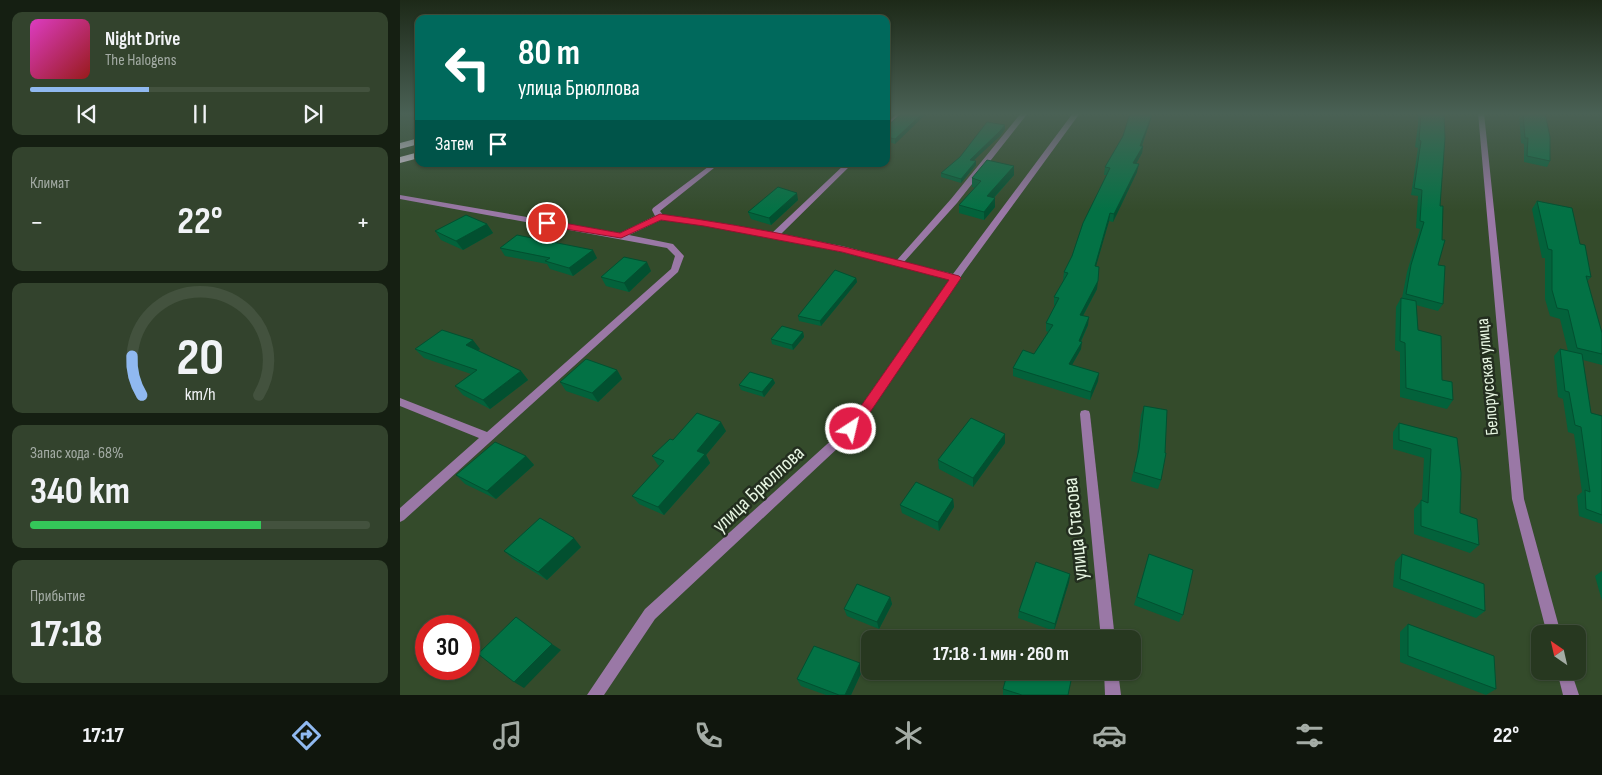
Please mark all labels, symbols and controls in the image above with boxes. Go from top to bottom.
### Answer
text: Night Drive [105,28,180,51]
text: 80 m [518,32,580,75]
icon: left [435,35,500,100]
text: The Halogens [105,51,176,70]
text: улица Брюллова [518,75,640,102]
icon: previous [73,100,101,128]
icon: pause [186,100,214,128]
icon: next [299,100,327,128]
icon: arrive [484,130,512,158]
text: Затем [435,133,474,156]
text: Климат [30,174,70,193]
text: 22° [177,199,223,244]
pin [526,202,568,244]
text: − [30,206,44,239]
text: + [356,206,370,239]
icon: arrive [533,209,561,237]
street label: Белорусская улица [1472,317,1503,436]
text: 20 [176,327,224,390]
text: km/h [185,384,215,405]
position arrow [824,402,876,454]
street label: улица Брюллова [707,441,809,538]
text: Запас хода · 68% [30,444,124,463]
text: 340 km [30,469,130,514]
street label: улица Стасова [1058,476,1093,582]
text: Прибытие [30,587,85,606]
text: 17:18 [30,612,102,657]
speed limit sign: 30 [415,615,480,680]
north arrow [1531,625,1586,680]
map controls [1531,625,1586,680]
text: 17:18 · 1 мин · 260 m [933,643,1069,666]
icon: directions [289,718,324,753]
icon: music [490,718,525,753]
icon: phone [691,718,726,753]
icon: climate [891,718,926,753]
icon: car [1092,718,1127,753]
icon: filters [1292,718,1327,753]
text: 17:17 [83,722,124,749]
text: 22° [1493,722,1519,749]

